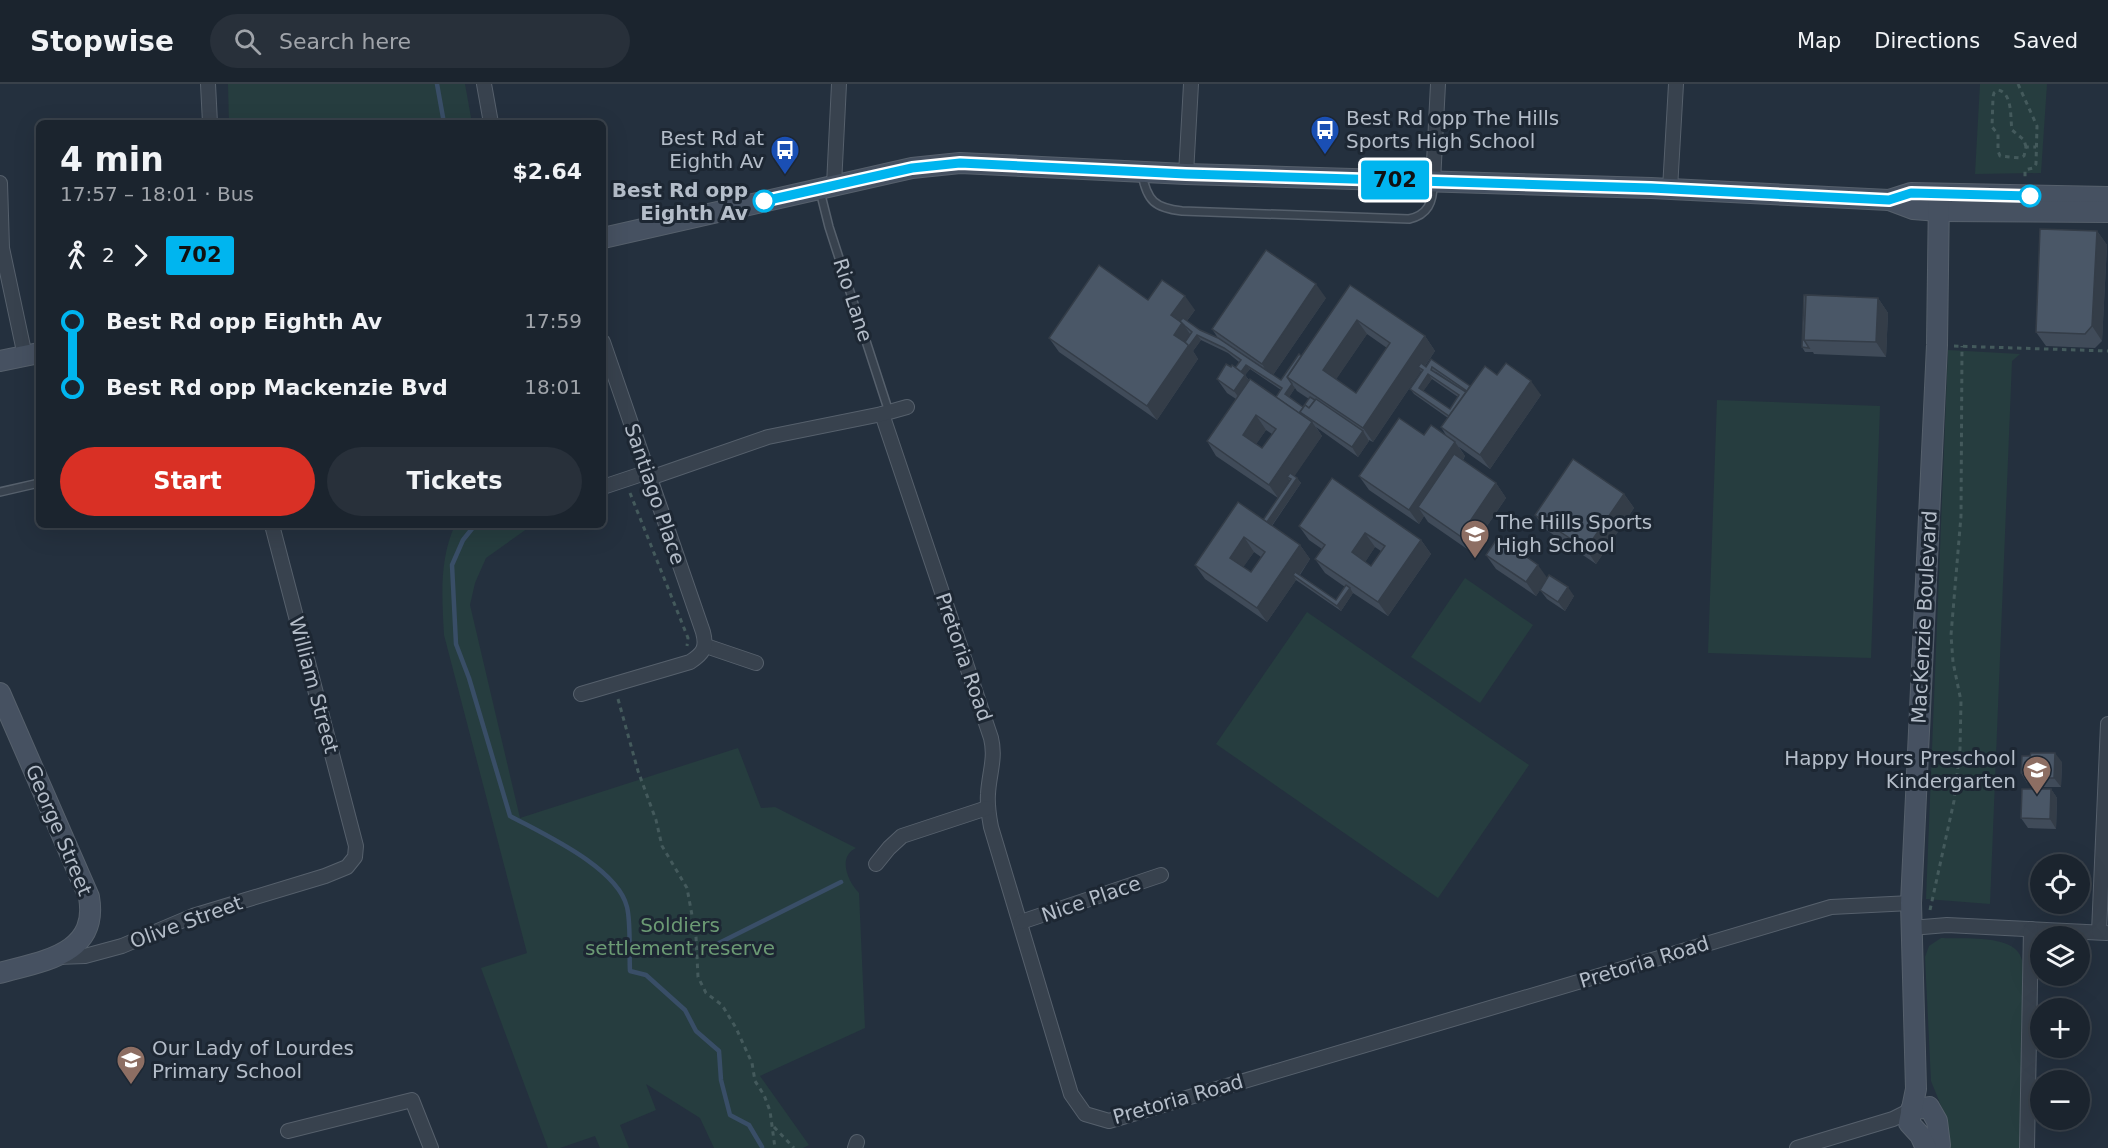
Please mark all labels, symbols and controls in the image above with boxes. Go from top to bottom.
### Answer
search box [210,14,630,68]
text: Stopwise [30,25,174,58]
icon: search [231,25,264,58]
text: Search here [279,29,411,54]
text: Map [1797,29,1841,53]
text: Directions [1874,29,1980,53]
text: Saved [2013,29,2078,53]
place label: Best Rd opp The Hills Sports High School [1346,106,1559,153]
bus stop icon: Best Rd opp The Hills Sports High School [1309,114,1341,156]
place label: Best Rd at Eighth Av [660,126,764,173]
bus stop icon: Best Rd at Eighth Av [769,134,801,176]
text: 4 min [60,140,164,179]
text: $2.64 [512,159,582,184]
line badge: 702 [1360,160,1430,200]
text: 702 [1373,168,1417,192]
place label: Best Rd opp Eighth Av [612,178,748,225]
text: 17:57 – 18:01 · Bus [60,182,254,206]
unlabelled marker [2019,185,2041,207]
marker: Best Rd opp Eighth Av [753,190,775,212]
icon: walk [60,239,93,272]
icon: forward [124,239,157,272]
text: 2 [102,243,115,267]
text: 702 [178,243,222,267]
street label: Rio Lane [828,255,878,345]
text: Best Rd opp Eighth Av [106,309,382,334]
text: 17:59 [524,309,582,333]
text: Best Rd opp Mackenzie Bvd [106,375,448,400]
text: 18:01 [524,375,582,399]
street label: Santiago Place [620,420,690,568]
button: Start [60,447,315,516]
button: Tickets [327,447,582,516]
place label: The Hills Sports High School [1495,510,1652,557]
street label: MacKenzie Boulevard [1906,510,1942,724]
school or university icon: The Hills Sports High School [1459,518,1491,560]
street label: Pretoria Road [931,590,997,724]
street label: William Street [284,614,344,756]
place label: Happy Hours Preschool Kindergarten [1784,746,2016,793]
school or university icon: Happy Hours Preschool Kindergarten [2021,754,2053,796]
street label: George Street [21,761,97,899]
map controls [2030,854,2090,1130]
button: locate [2030,854,2090,914]
street label: Nice Place [1038,871,1144,927]
street label: Olive Street [126,890,246,953]
park label: Soldiers settlement reserve [585,913,775,960]
button: layers [2030,926,2090,986]
street label: Pretoria Road [1576,931,1712,993]
button: + [2030,998,2090,1058]
place label: Our Lady of Lourdes Primary School [152,1036,354,1083]
school or university icon: Our Lady of Lourdes Primary School [115,1044,147,1086]
street label: Pretoria Road [1110,1069,1246,1129]
button: − [2030,1070,2090,1130]

